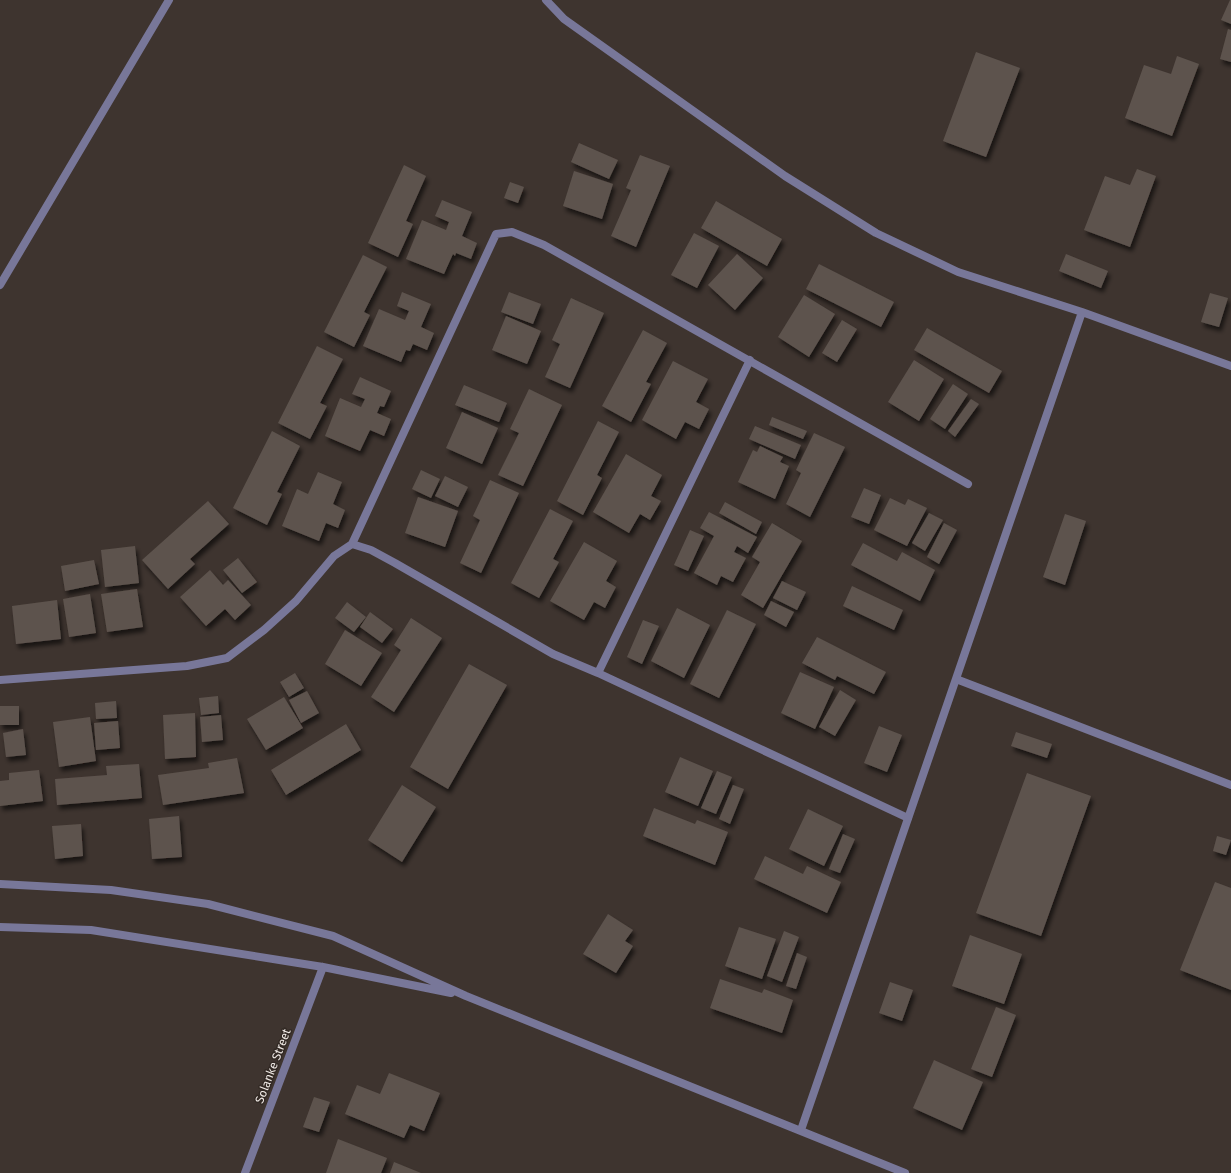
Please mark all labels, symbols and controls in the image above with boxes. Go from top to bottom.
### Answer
street label: Solanke Street [252,1026,294,1105]

